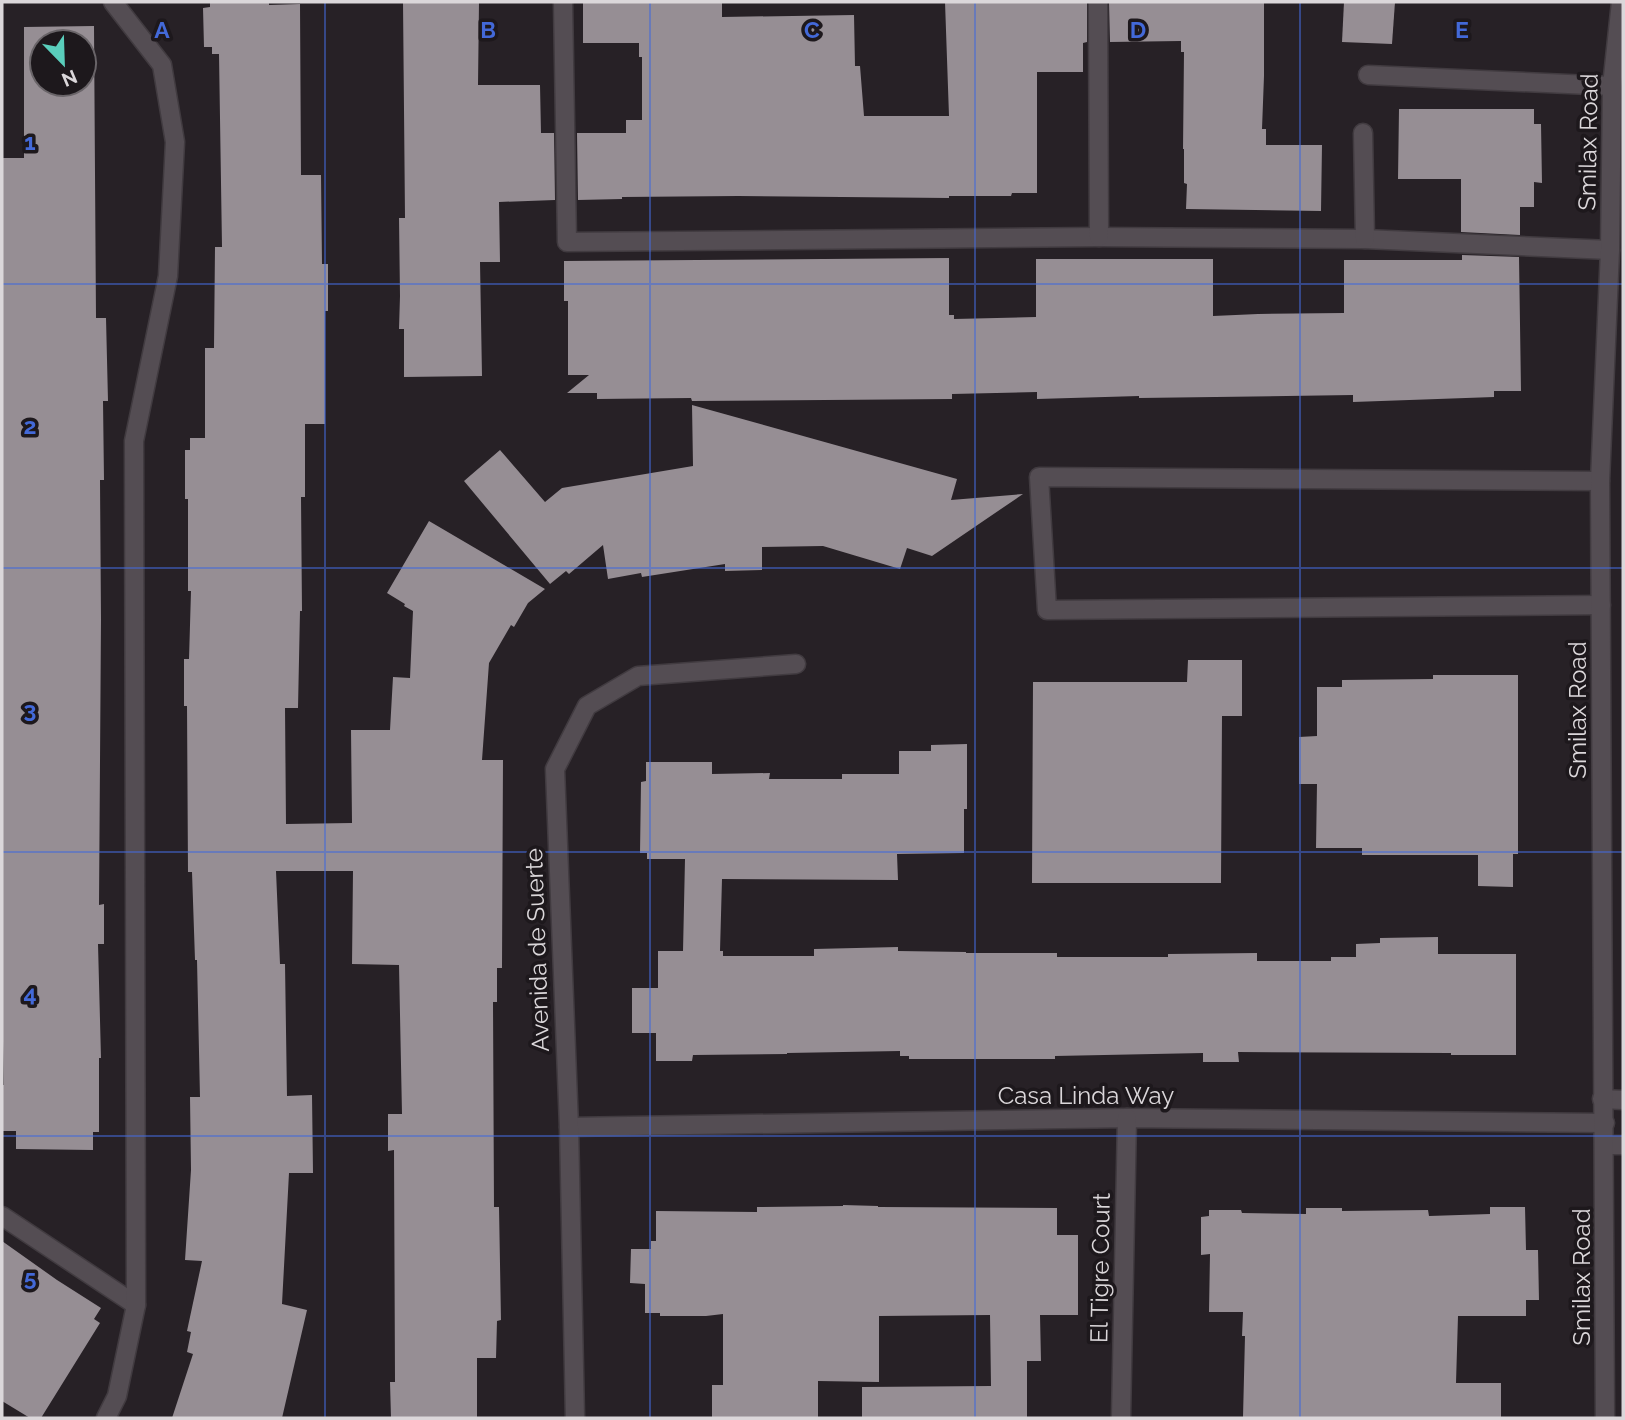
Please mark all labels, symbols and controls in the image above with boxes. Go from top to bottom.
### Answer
text: A [154,16,170,43]
text: B [480,16,496,43]
text: C [804,16,820,43]
text: D [1130,16,1146,43]
text: E [1455,16,1469,43]
north arrow [28,28,98,98]
text: N [59,66,81,92]
street label: Smilax Road [1572,73,1604,211]
text: 1 [24,128,36,155]
text: 2 [24,412,36,439]
street label: Smilax Road [1563,641,1592,779]
text: 3 [24,696,36,723]
street label: Avenida de Suerte [519,848,555,1052]
text: 4 [23,980,37,1007]
street label: Casa Linda Way [998,1081,1174,1110]
street label: El Tigre Court [1084,1193,1116,1343]
street label: Smilax Road [1567,1208,1596,1346]
text: 5 [24,1264,37,1291]

